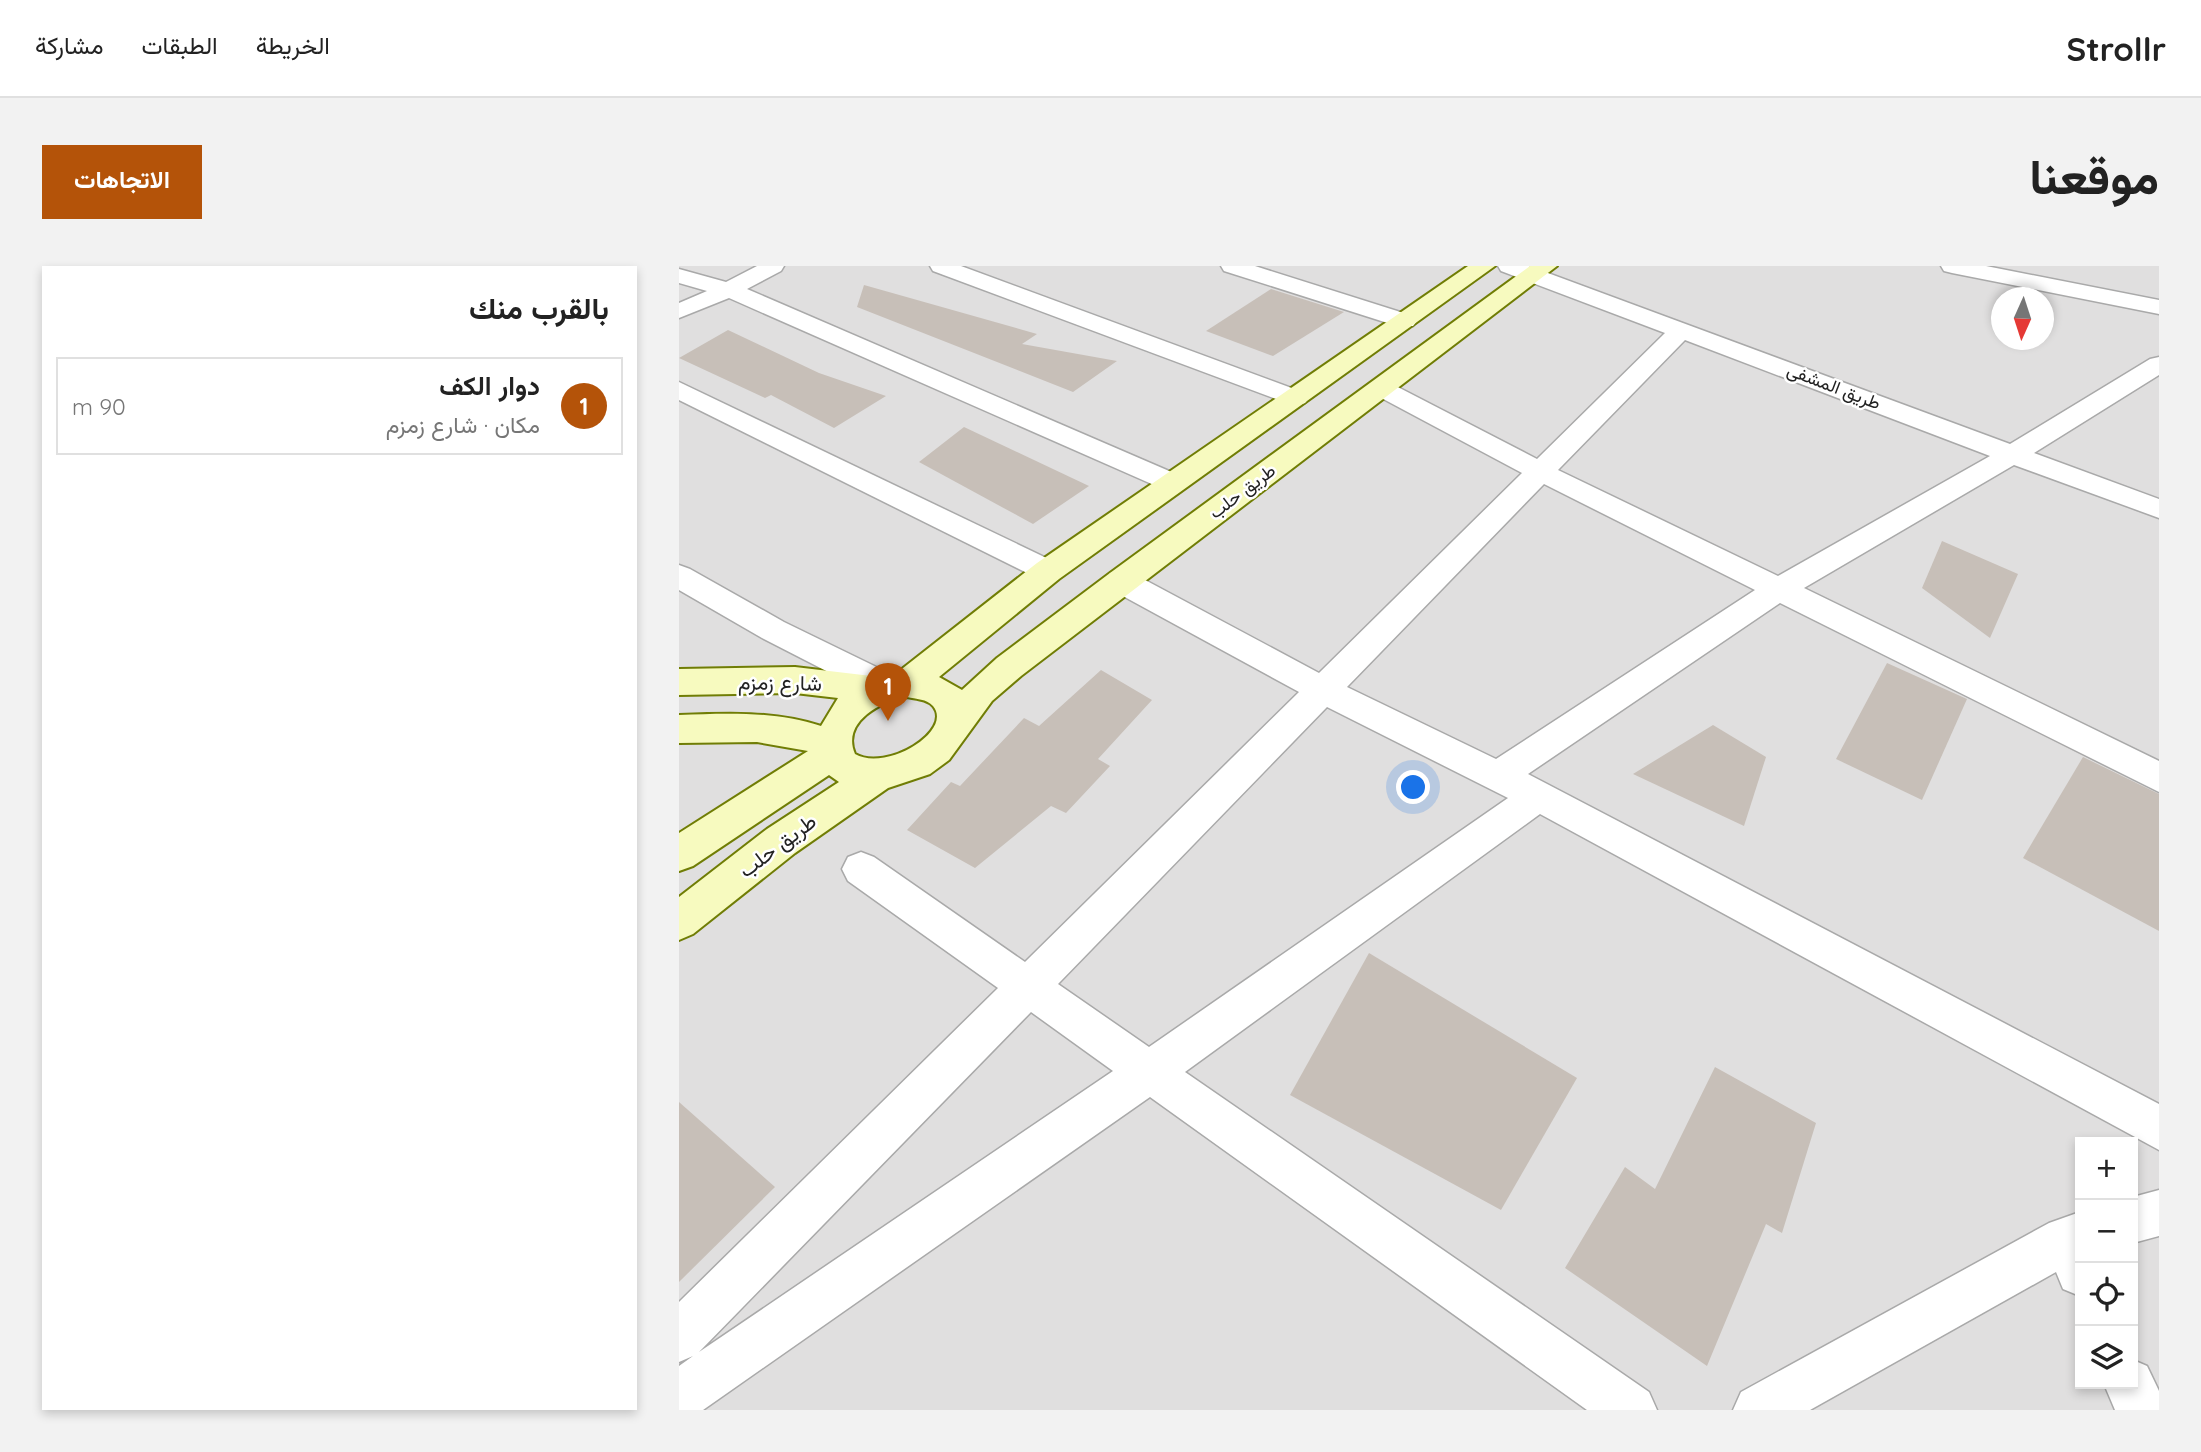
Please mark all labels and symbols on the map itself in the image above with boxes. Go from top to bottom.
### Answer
north arrow [1991,287,2054,350]
street label: طريق المشفى [1784,358,1884,414]
street label: طريق حلب [1204,458,1280,524]
pin: 1 [865,663,911,721]
street label: شارع زمزم [738,668,822,698]
your location [1396,770,1430,804]
street label: طريق حلب [733,807,822,883]

